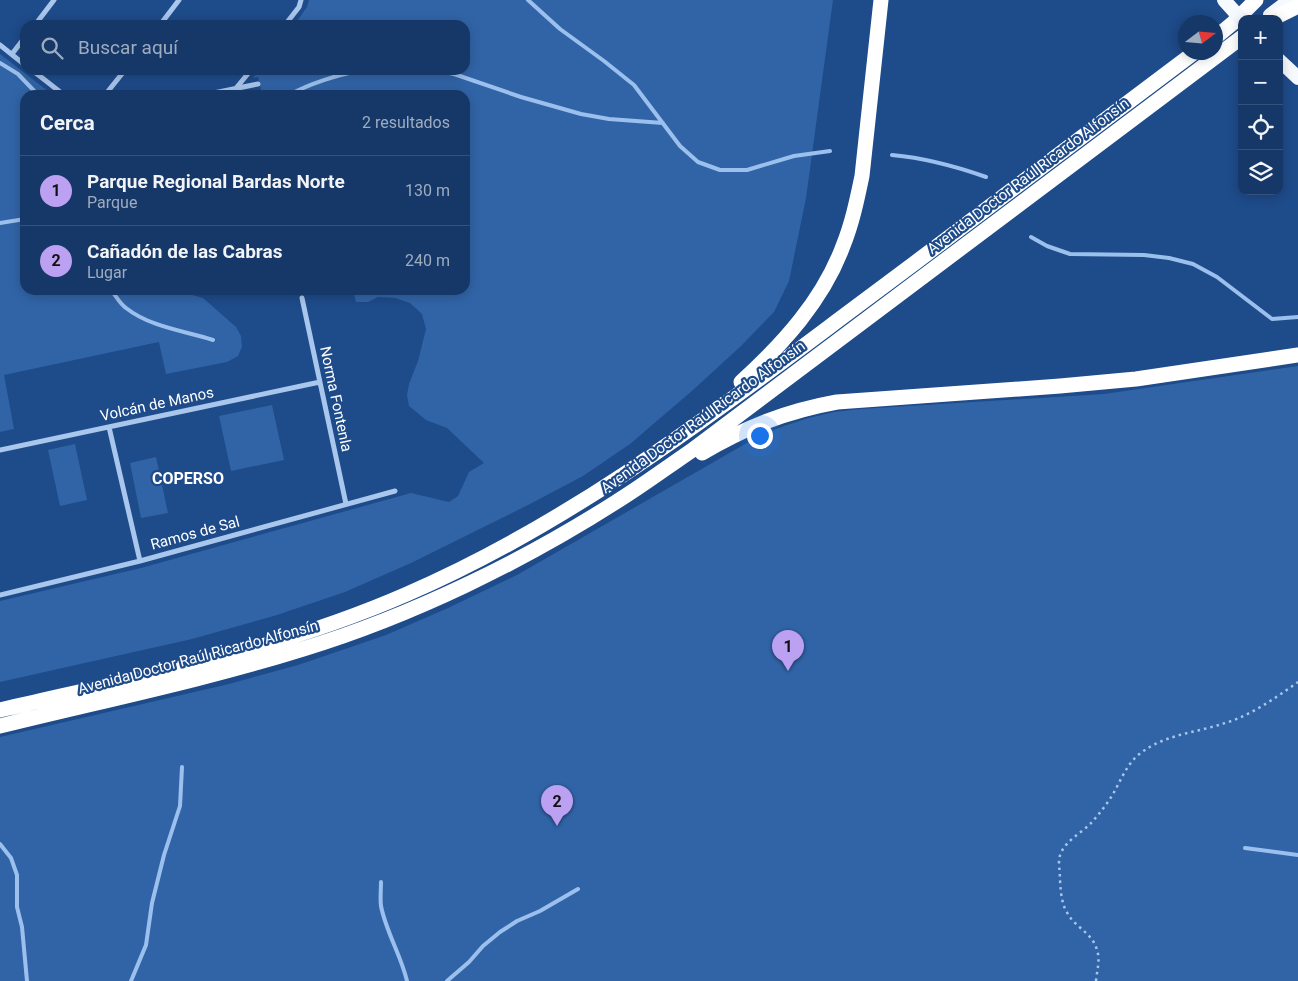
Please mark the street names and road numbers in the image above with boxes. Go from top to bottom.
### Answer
street label: Avenida Doctor Raúl Ricardo Alfonsín [924,94,1132,258]
street label: Avenida Doctor Raúl Ricardo Alfonsín [597,337,809,497]
street label: Norma Fontenla [316,345,356,453]
street label: Volcán de Manos [99,383,215,425]
street label: Ramos de Sal [149,512,241,554]
street label: Avenida Doctor Raúl Ricardo Alfonsín [76,616,320,698]

